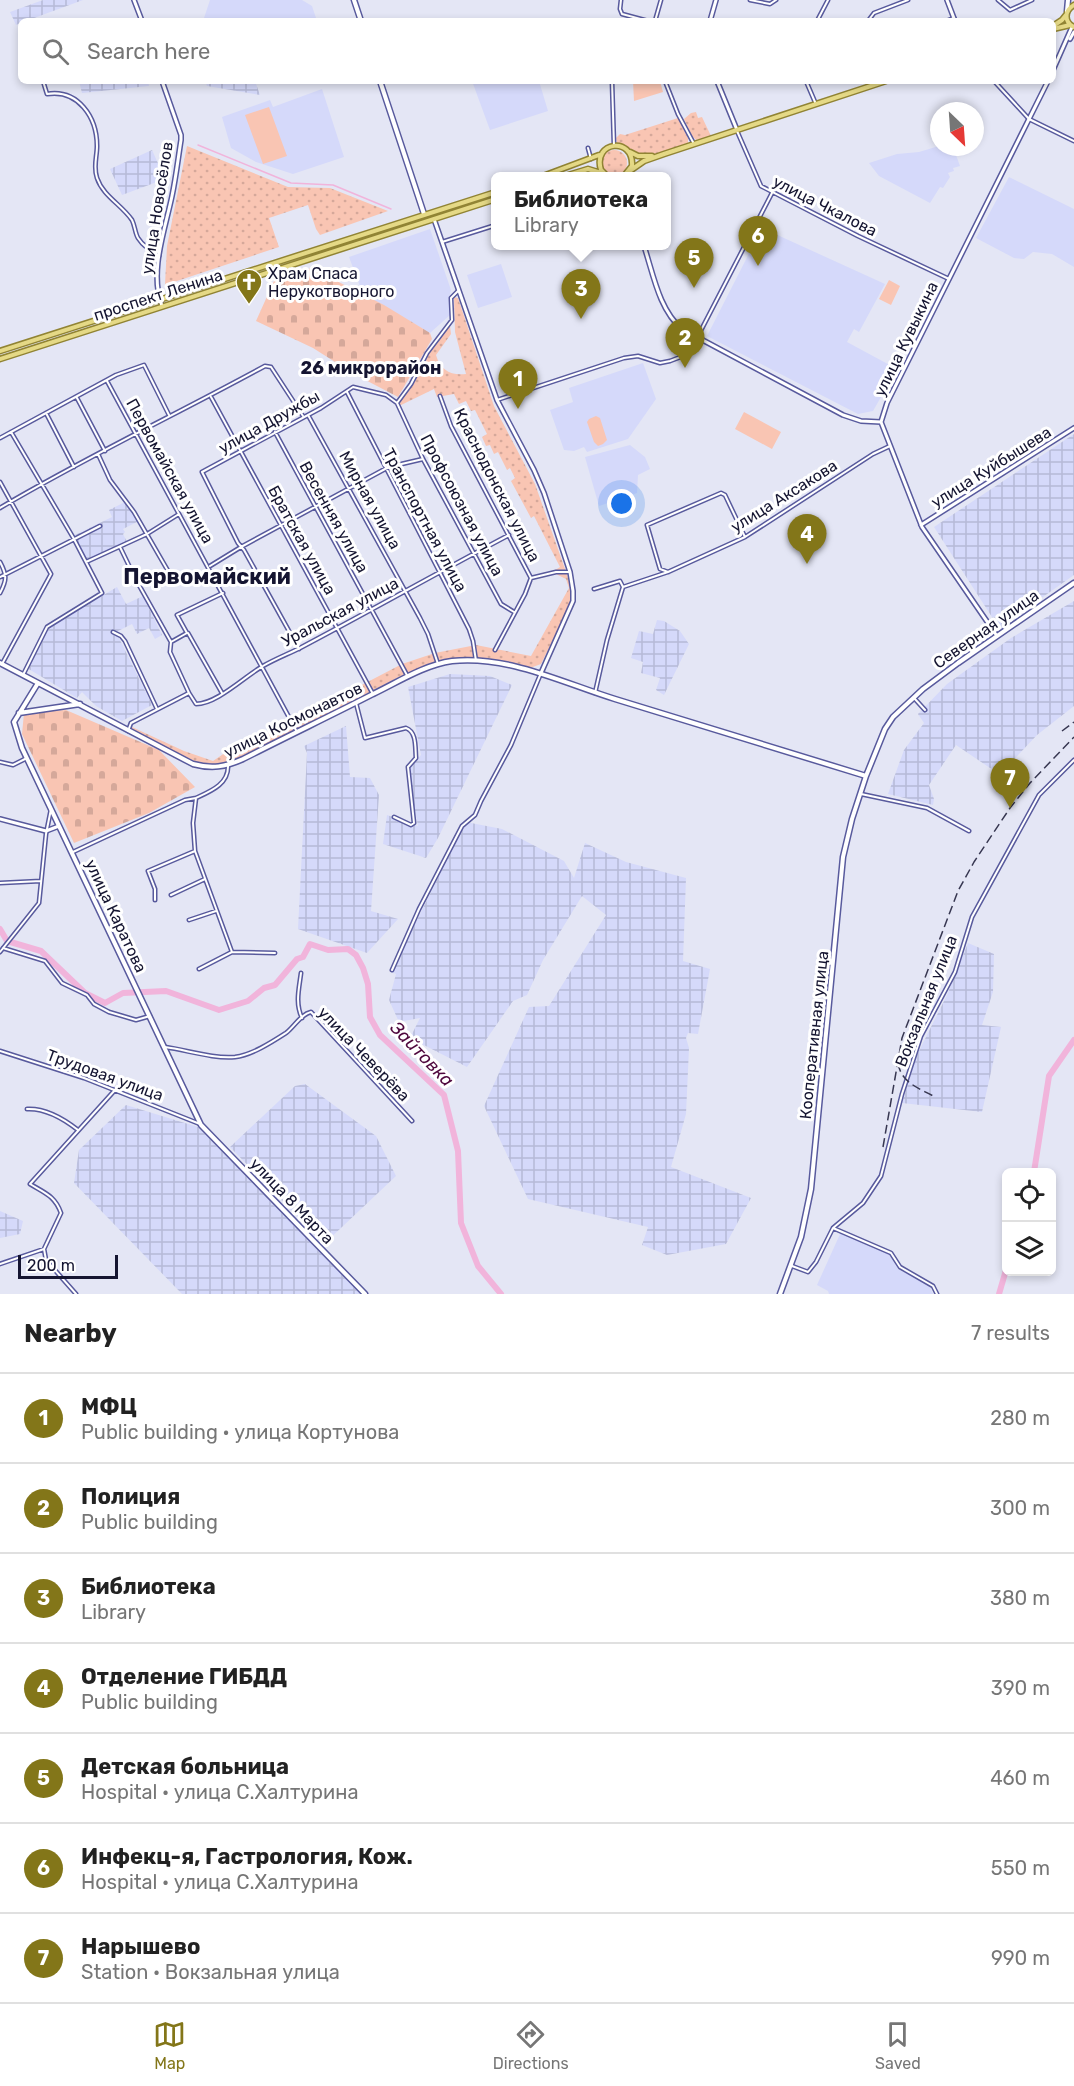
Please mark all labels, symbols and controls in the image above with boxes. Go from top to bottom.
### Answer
search box [18,18,1056,84]
icon: search [39,35,72,68]
text: Search here [87,38,210,65]
north arrow [930,102,984,156]
street label: улица Новосёлов [137,140,177,276]
popup [491,172,671,250]
street label: улица Чкалова [770,172,880,240]
text: Библиотека [514,186,648,213]
text: Library [514,213,579,237]
pin: 6 [738,216,777,266]
pin: 5 [674,238,714,288]
place label: Храм Спаса Нерукотворного [268,264,394,301]
street label: проспект Ленина [91,265,225,325]
church icon: Храм Спаса Нерукотворного [234,267,264,305]
pin: 3 [562,270,600,319]
street label: улица Кувыкина [870,279,942,399]
pin: 2 [666,318,704,368]
district label: 26 микрорайон [301,357,441,379]
pin: 1 [498,360,538,409]
street label: улица Дружбы [215,386,323,458]
street label: Первомайская улица [122,395,218,547]
street label: Краснодонская улица [450,405,544,565]
street label: улица Куйбышева [928,422,1054,512]
street label: Профсоюзная улица [417,431,507,579]
street label: Транспортная улица [379,445,471,595]
street label: Мирная улица [335,448,405,552]
street label: улица Аксакова [727,456,841,536]
street label: Весенняя улица [296,458,372,576]
street label: Братская улица [264,482,340,598]
your location [607,489,636,518]
pin: 4 [788,514,826,564]
district label: Первомайский [123,563,291,590]
street label: Уральская улица [278,573,402,651]
street label: Северная улица [930,586,1042,672]
street label: улица Космонавтов [221,678,365,762]
pin: 7 [990,758,1030,808]
street label: улица Каратова [81,856,151,976]
street label: Вокзальная улица [891,933,961,1069]
street label: Кооперативная улица [796,950,832,1120]
street label: улица Чеверёва [314,1003,414,1105]
water label: Зайтовка [385,1016,459,1091]
street label: Трудовая улица [44,1045,166,1105]
street label: улица 8 Марта [246,1154,338,1248]
map controls [1002,1168,1056,1276]
button: locate [1002,1168,1056,1222]
button: layers [1002,1222,1056,1276]
scale bar [18,1252,118,1280]
text: 200 m [27,1256,75,1275]
text: Nearby [24,1318,117,1349]
text: 7 results [971,1321,1050,1345]
text: МФЦ [81,1393,137,1420]
text: 1 [39,1406,48,1430]
text: 280 m [990,1406,1050,1430]
text: Public building · улица Кортунова [81,1420,399,1444]
text: Полиция [81,1483,180,1510]
text: 2 [37,1496,50,1520]
text: 300 m [990,1496,1050,1520]
text: Public building [81,1510,218,1534]
text: Библиотека [81,1573,216,1600]
text: 3 [37,1586,50,1610]
text: 380 m [990,1586,1050,1610]
text: Library [81,1600,146,1624]
text: Отделение ГИБДД [81,1663,287,1690]
text: 4 [37,1676,50,1700]
text: 390 m [991,1676,1050,1700]
text: Public building [81,1690,218,1714]
text: Детская больница [81,1753,289,1780]
text: 5 [37,1766,50,1790]
text: 460 m [990,1766,1050,1790]
text: Hospital · улица С.Халтурина [81,1780,358,1804]
text: Инфекц-я, Гастрология, Кож. [81,1843,413,1870]
text: 6 [37,1856,50,1880]
text: 550 m [991,1856,1050,1880]
text: Hospital · улица С.Халтурина [81,1870,358,1894]
text: Нарышево [81,1933,200,1960]
text: 7 [38,1946,49,1970]
text: 990 m [991,1946,1050,1970]
text: Station · Вокзальная улица [81,1960,340,1984]
tab: Map [153,2018,186,2073]
tab: Directions [493,2018,569,2073]
tab: Saved [875,2018,921,2073]

